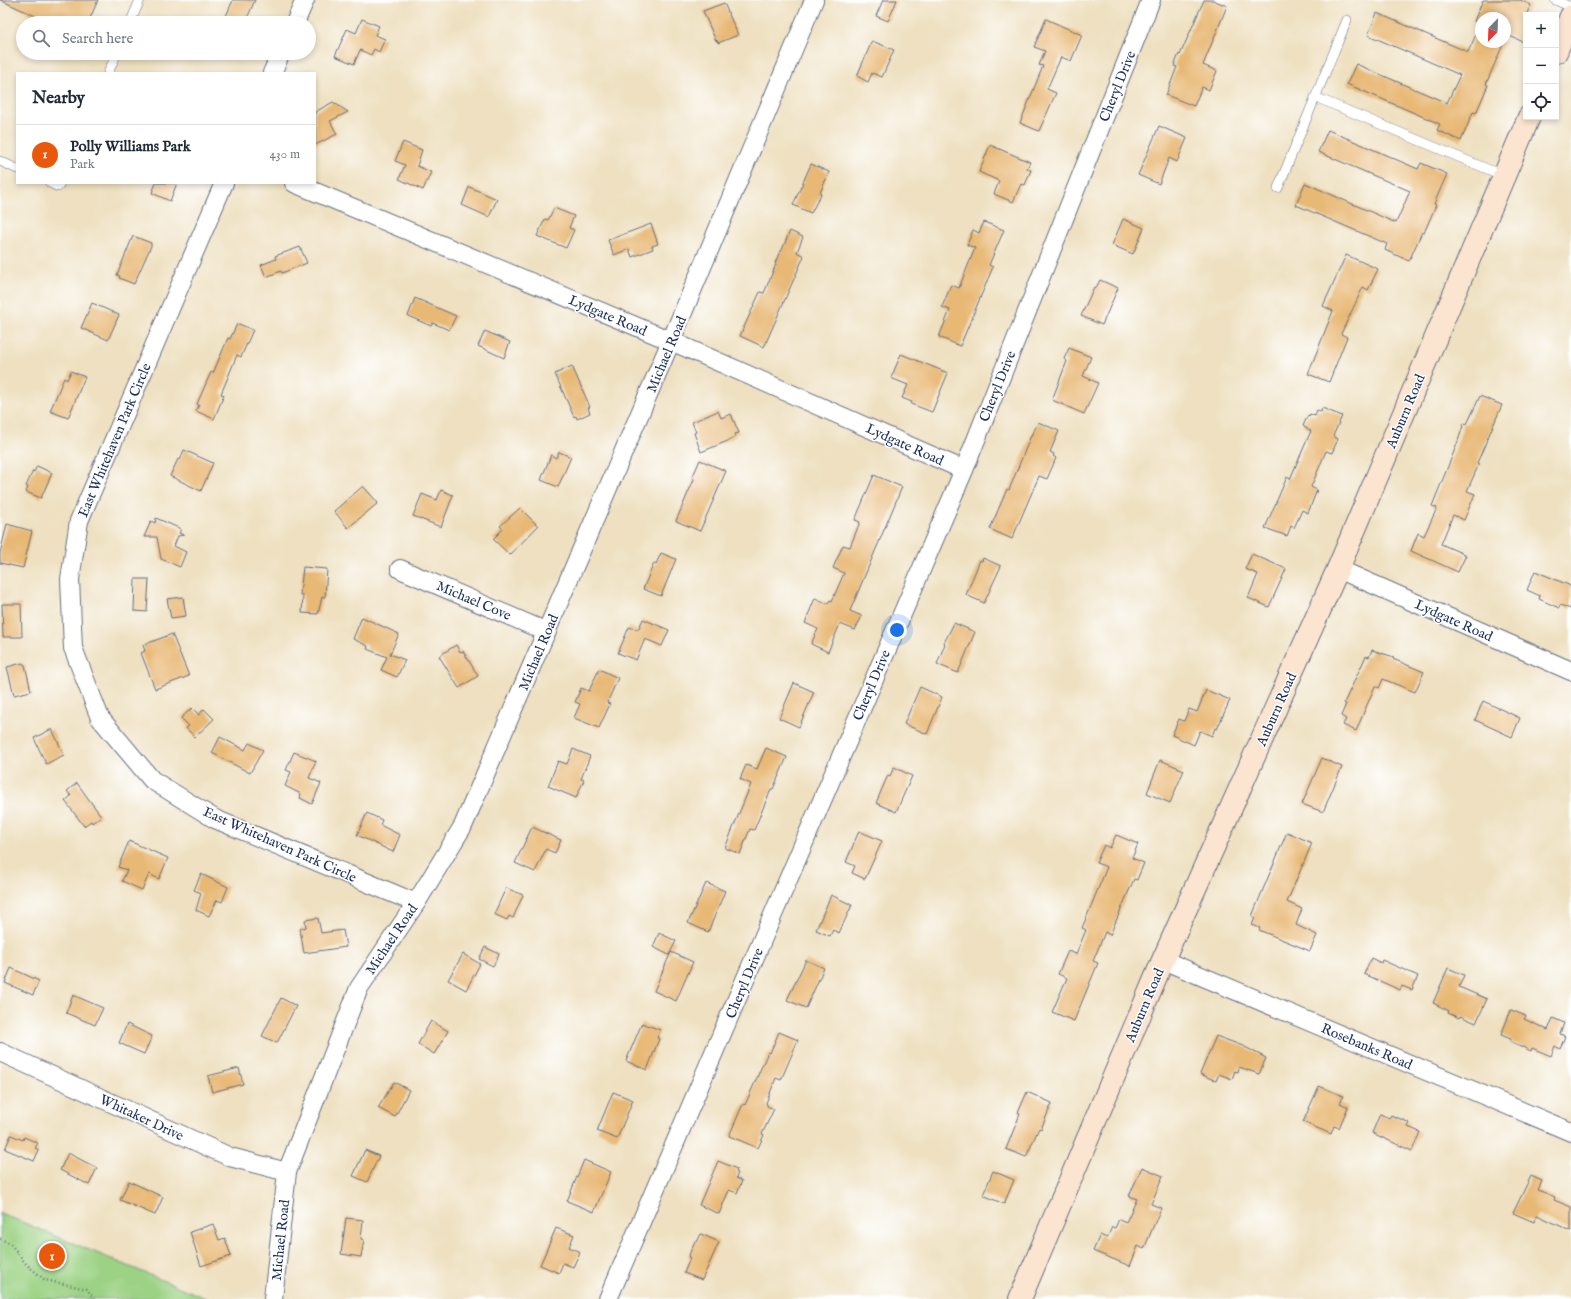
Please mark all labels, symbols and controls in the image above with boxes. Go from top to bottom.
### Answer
north arrow [1475,12,1511,48]
map controls [1523,12,1559,120]
button: + [1523,12,1559,48]
search box [16,16,316,60]
icon: search [30,27,52,49]
text: Search here [62,29,133,48]
street label: Cheryl Drive [1095,48,1141,125]
button: − [1523,48,1559,84]
button: locate [1523,84,1559,120]
text: Nearby [32,88,85,109]
text: Polly Williams Park [70,137,191,156]
text: 1 [43,146,47,163]
text: 430 m [270,146,300,163]
text: Park [70,156,95,173]
street label: Lydgate Road [566,291,650,341]
street label: Michael Road [643,313,691,395]
street label: Cheryl Drive [975,348,1021,425]
street label: East Whitehaven Park Circle [74,360,156,520]
street label: Auburn Road [1382,371,1430,452]
street label: Lydgate Road [863,420,947,470]
street label: Michael Cove [433,577,514,625]
street label: Lydgate Road [1412,596,1496,646]
street label: Michael Road [515,611,563,693]
your location [887,620,907,640]
street label: Cheryl Drive [849,647,895,724]
street label: Auburn Road [1252,669,1301,750]
street label: East Whitehaven Park Circle [200,803,360,887]
street label: Michael Road [362,900,422,978]
street label: Cheryl Drive [722,945,768,1022]
street label: Auburn Road [1121,965,1169,1046]
street label: Rosebanks Road [1318,1020,1416,1074]
street label: Whitaker Drive [97,1091,187,1145]
street label: Michael Road [268,1198,294,1281]
pin: 1 [39,1241,65,1271]

